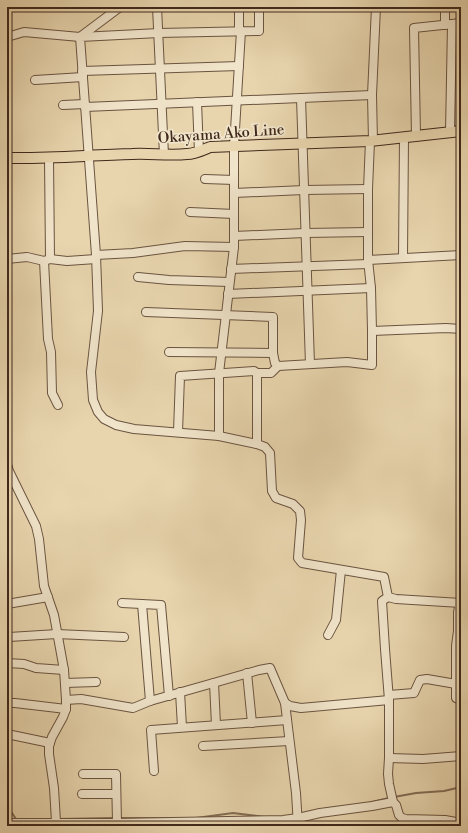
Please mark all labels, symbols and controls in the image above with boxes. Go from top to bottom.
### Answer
street label: Okayama Ako Line [157,120,285,148]

